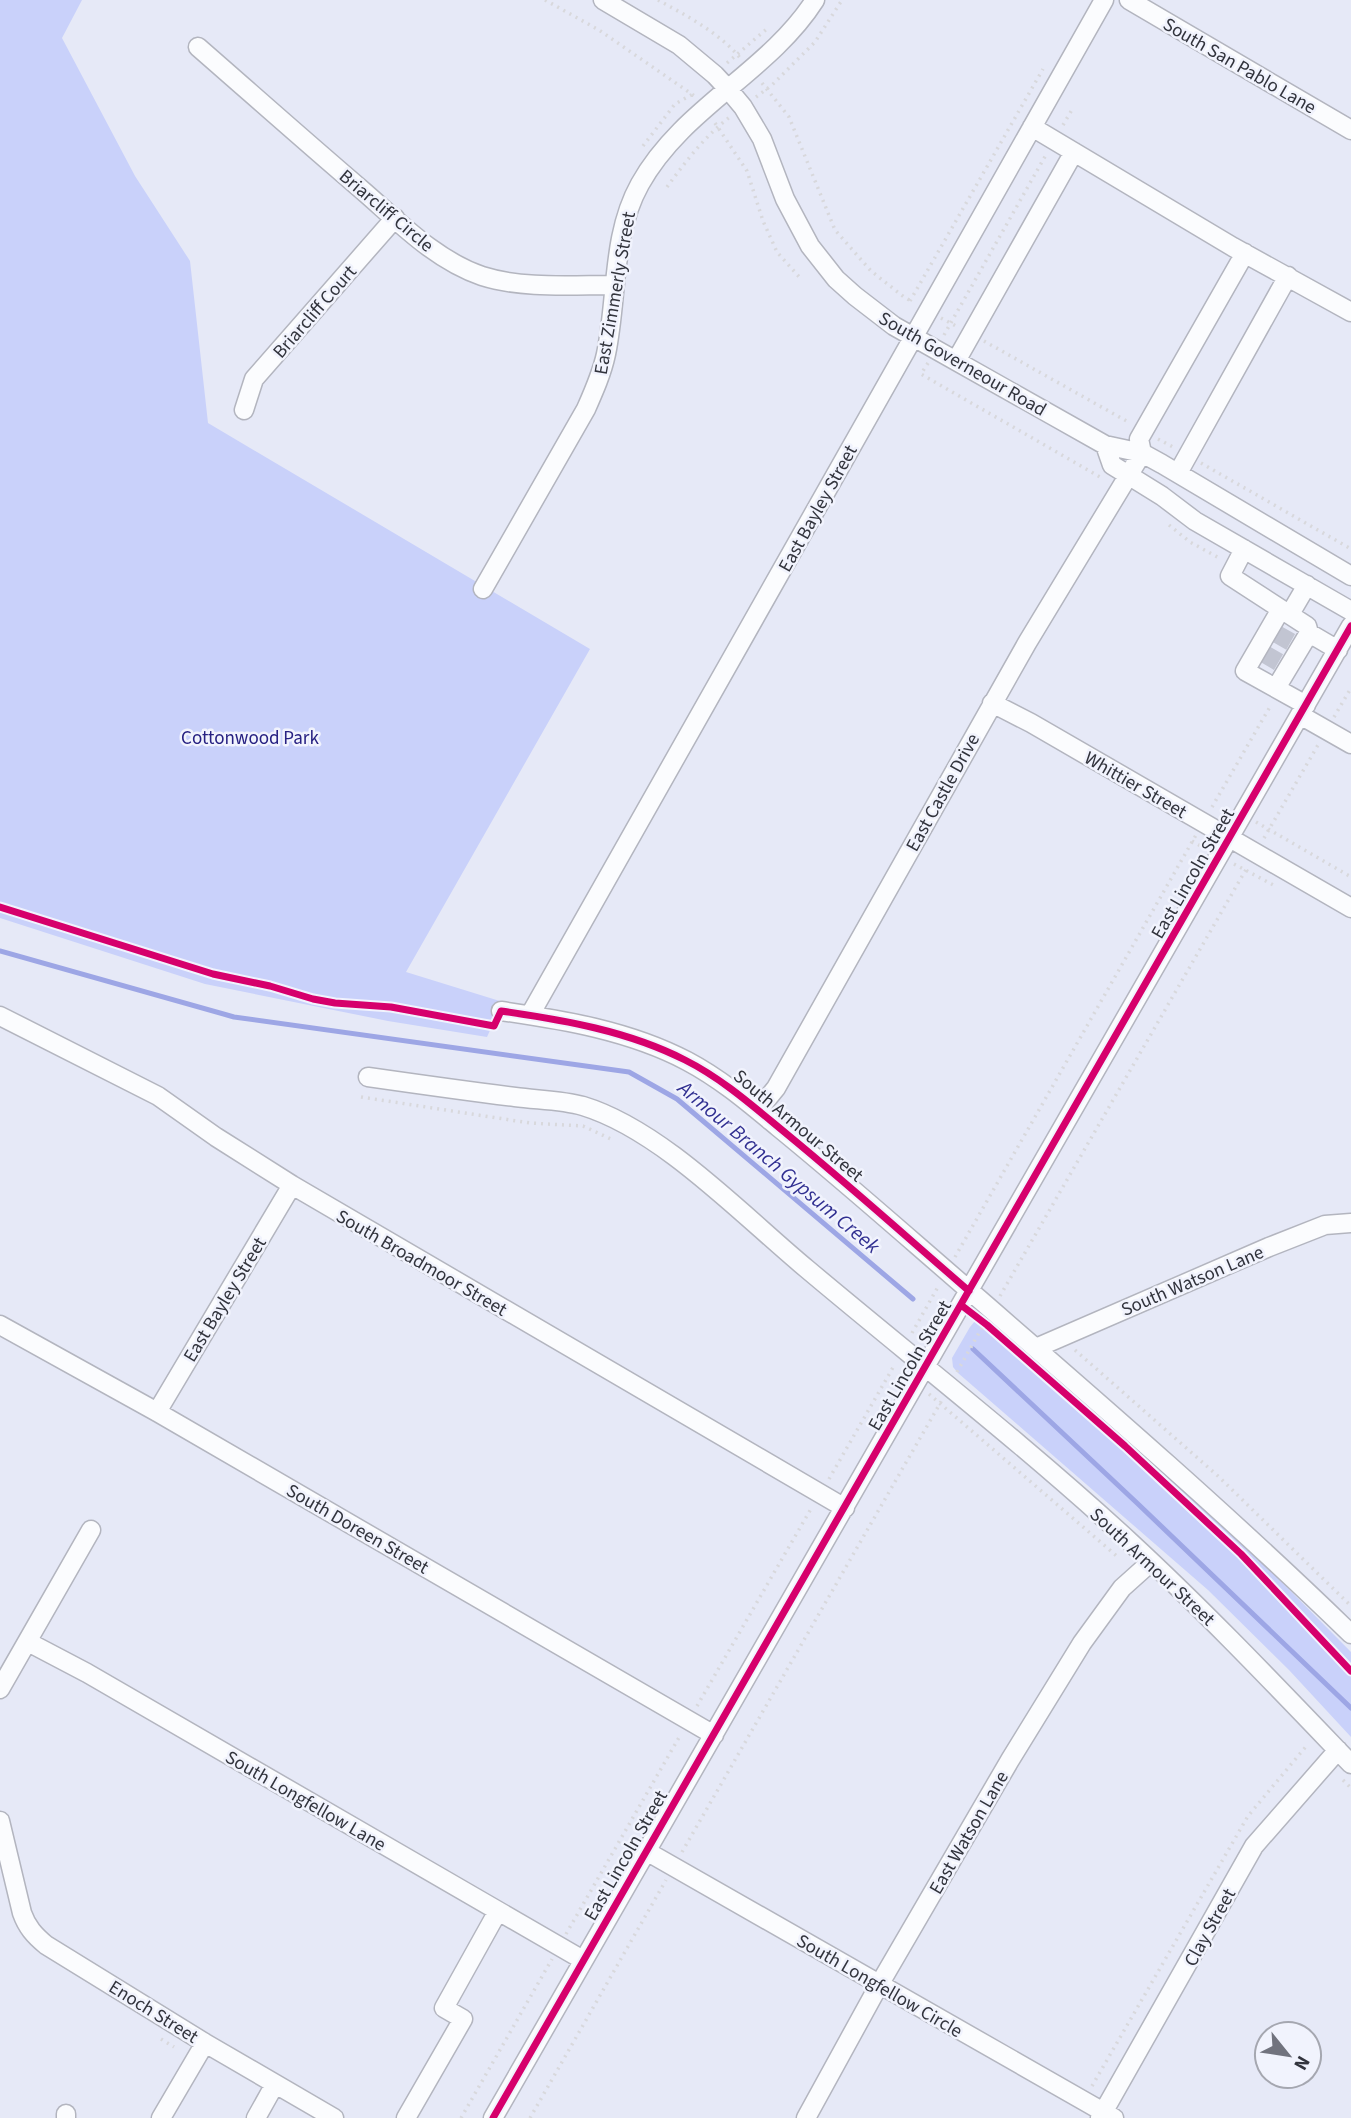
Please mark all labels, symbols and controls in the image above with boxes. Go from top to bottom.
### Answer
street label: South San Pablo Lane [1158,11,1321,121]
street label: Briarcliff Circle [333,163,439,259]
street label: East Zimmerly Street [588,209,643,377]
street label: Briarcliff Court [267,259,364,365]
street label: South Governeour Road [873,305,1051,423]
street label: East Bayley Street [772,440,865,577]
park label: Cottonwood Park [181,725,319,752]
street label: East Castle Drive [900,729,987,857]
street label: Whittier Street [1079,745,1192,826]
street label: East Lincoln Street [1145,803,1242,944]
street label: South Armour Street [727,1064,869,1189]
water label: Armour Branch Gypsum Creek [670,1072,887,1261]
street label: South Broadmoor Street [331,1203,512,1324]
street label: East Bayley Street [177,1232,274,1367]
street label: South Watson Lane [1117,1239,1268,1324]
street label: East Lincoln Street [862,1295,959,1436]
street label: South Doreen Street [281,1478,434,1581]
street label: South Armour Street [1083,1502,1221,1633]
street label: South Longfellow Lane [220,1744,391,1858]
street label: East Watson Lane [923,1766,1016,1900]
street label: East Lincoln Street [578,1785,675,1926]
street label: Clay Street [1178,1883,1243,1972]
street label: South Longfellow Circle [791,1928,967,2045]
street label: Enoch Street [103,1974,204,2051]
north arrow [1253,2020,1323,2090]
text: N [1287,2051,1316,2075]

